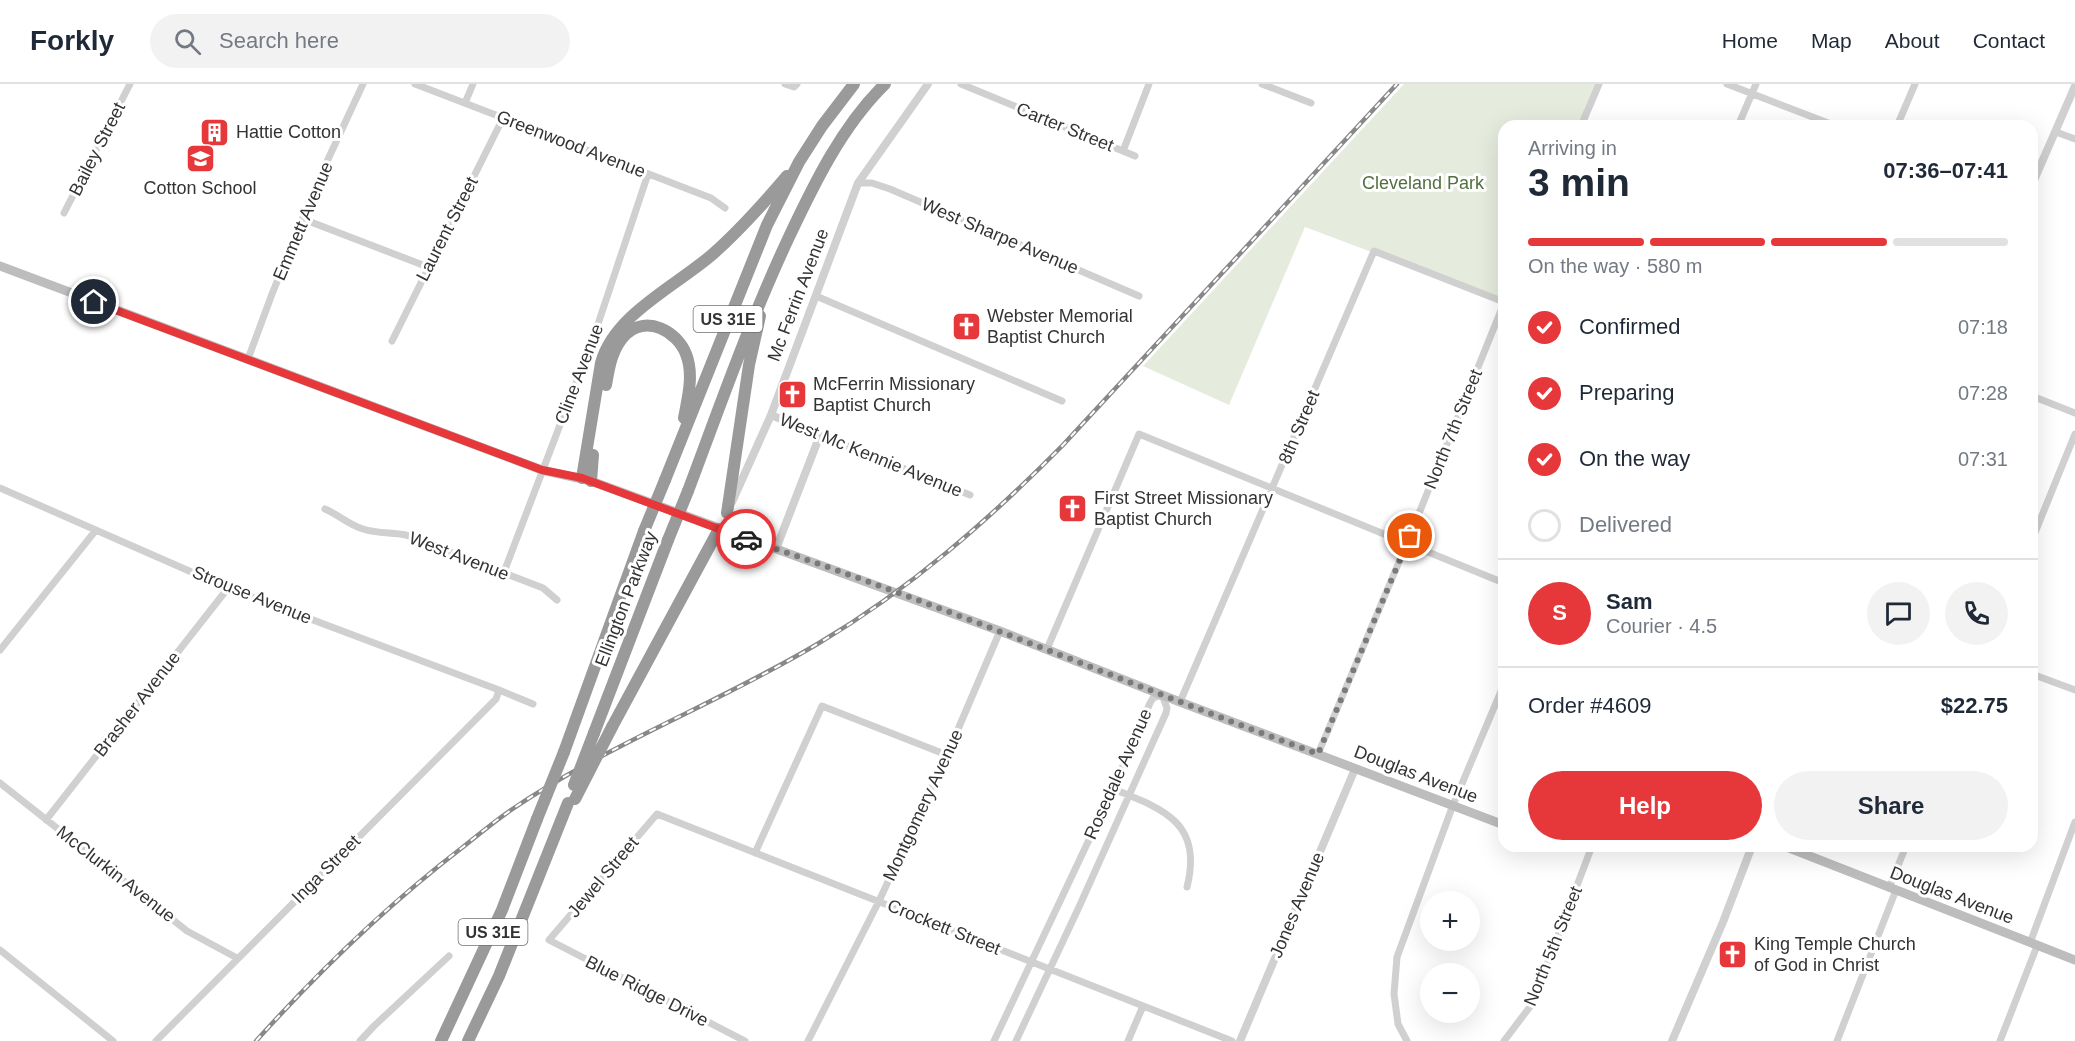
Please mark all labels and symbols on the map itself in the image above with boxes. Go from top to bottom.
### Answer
street label: Carter Street [1013,98,1117,156]
street label: Bailey Street [65,99,129,199]
street label: Greenwood Avenue [494,106,648,182]
building icon: Hattie Cotton [199,116,231,148]
place label: Hattie Cotton [236,122,341,142]
school or university icon: Cotton School [184,143,216,175]
street label: Emmett Avenue [269,159,337,283]
park label: Cleveland Park [1362,173,1485,193]
street label: Laurent Street [412,174,482,284]
place label: Cotton School [143,178,257,198]
street label: West Sharpe Avenue [919,194,1081,278]
street label: Mc Ferrin Avenue [763,226,833,364]
pin [68,276,119,327]
road number: US 31E [694,306,762,332]
place label: Webster Memorial Baptist Church [987,306,1133,347]
church icon: Webster Memorial Baptist Church [950,310,982,342]
street label: Cline Avenue [551,321,607,427]
street label: North 7th Street [1420,366,1486,492]
place label: McFerrin Missionary Baptist Church [813,374,975,415]
church icon: McFerrin Missionary Baptist Church [776,378,808,410]
street label: 8th Street [1275,387,1323,467]
street label: West Mc Kennie Avenue [777,409,965,501]
place label: First Street Missionary Baptist Church [1094,488,1273,529]
church icon: First Street Missionary Baptist Church [1057,492,1089,524]
courier [716,509,776,569]
pin [1384,510,1435,561]
street label: West Avenue [406,528,512,584]
street label: Ellington Parkway [591,529,661,669]
street label: Strouse Avenue [189,562,315,628]
street label: Brasher Avenue [90,648,184,760]
street label: Rosedale Avenue [1080,706,1156,842]
street label: Montgomery Avenue [879,726,967,884]
street label: Douglas Avenue [1351,741,1481,807]
street label: McClurkin Avenue [53,822,179,926]
street label: Inga Street [288,831,364,907]
street label: Jewel Street [564,833,642,921]
street label: Jones Avenue [1266,849,1328,961]
street label: Douglas Avenue [1887,862,2017,928]
street label: North 5th Street [1520,883,1586,1009]
street label: Crockett Street [885,895,1003,959]
road number: US 31E [458,919,528,945]
place label: King Temple Church of God in Christ [1754,934,1916,975]
church icon: King Temple Church of God in Christ [1717,938,1749,970]
street label: Blue Ridge Drive [582,951,712,1031]

